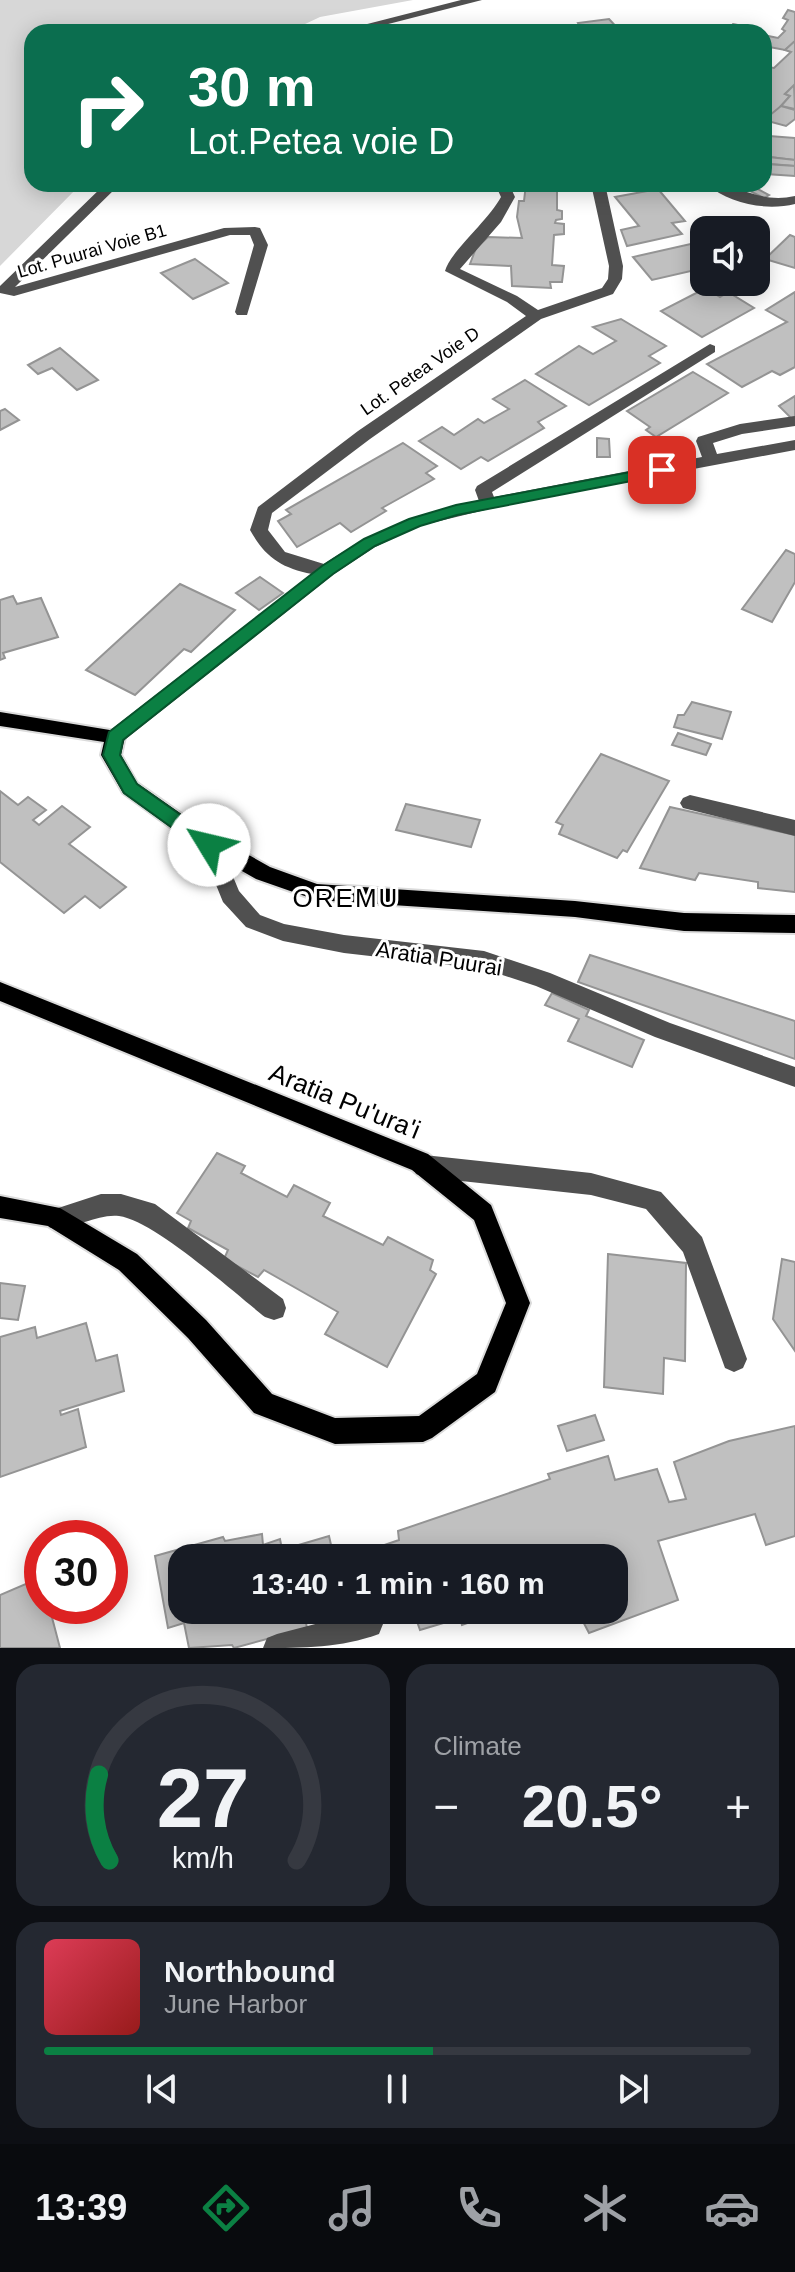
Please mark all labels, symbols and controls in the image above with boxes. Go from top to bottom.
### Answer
text: 30 m [188,55,316,118]
icon: right [56,56,160,160]
text: Lot.Petea voie D [188,121,454,162]
map controls [690,216,770,296]
button: sound [690,216,770,296]
street label: Lot. Puurai Voie B1 [15,220,169,282]
street label: Lot. Petea Voie D [357,323,483,419]
pin [628,436,696,504]
icon: arrive [640,448,684,492]
position arrow [167,803,251,887]
district label: OREMU [293,883,399,913]
street label: Aratia Puurai [374,936,504,981]
street label: Aratia Pu'ura'i [265,1057,425,1145]
speed limit sign: 30 [24,1520,128,1624]
text: 13:40 · 1 min · 160 m [251,1567,545,1600]
text: Climate [434,1731,522,1761]
text: 27 [156,1752,249,1845]
text: 20.5° [522,1773,663,1840]
text: − [434,1782,459,1831]
text: + [725,1782,751,1831]
text: km/h [172,1842,234,1874]
text: Northbound [164,1955,336,1988]
text: June Harbor [164,1989,307,2019]
icon: previous [140,2067,184,2111]
icon: pause [375,2067,419,2111]
icon: next [611,2067,655,2111]
icon: directions [198,2180,254,2236]
icon: music [324,2180,380,2236]
icon: phone [451,2180,507,2236]
icon: climate [577,2180,633,2236]
icon: car [704,2180,760,2236]
text: 13:39 [35,2187,127,2228]

